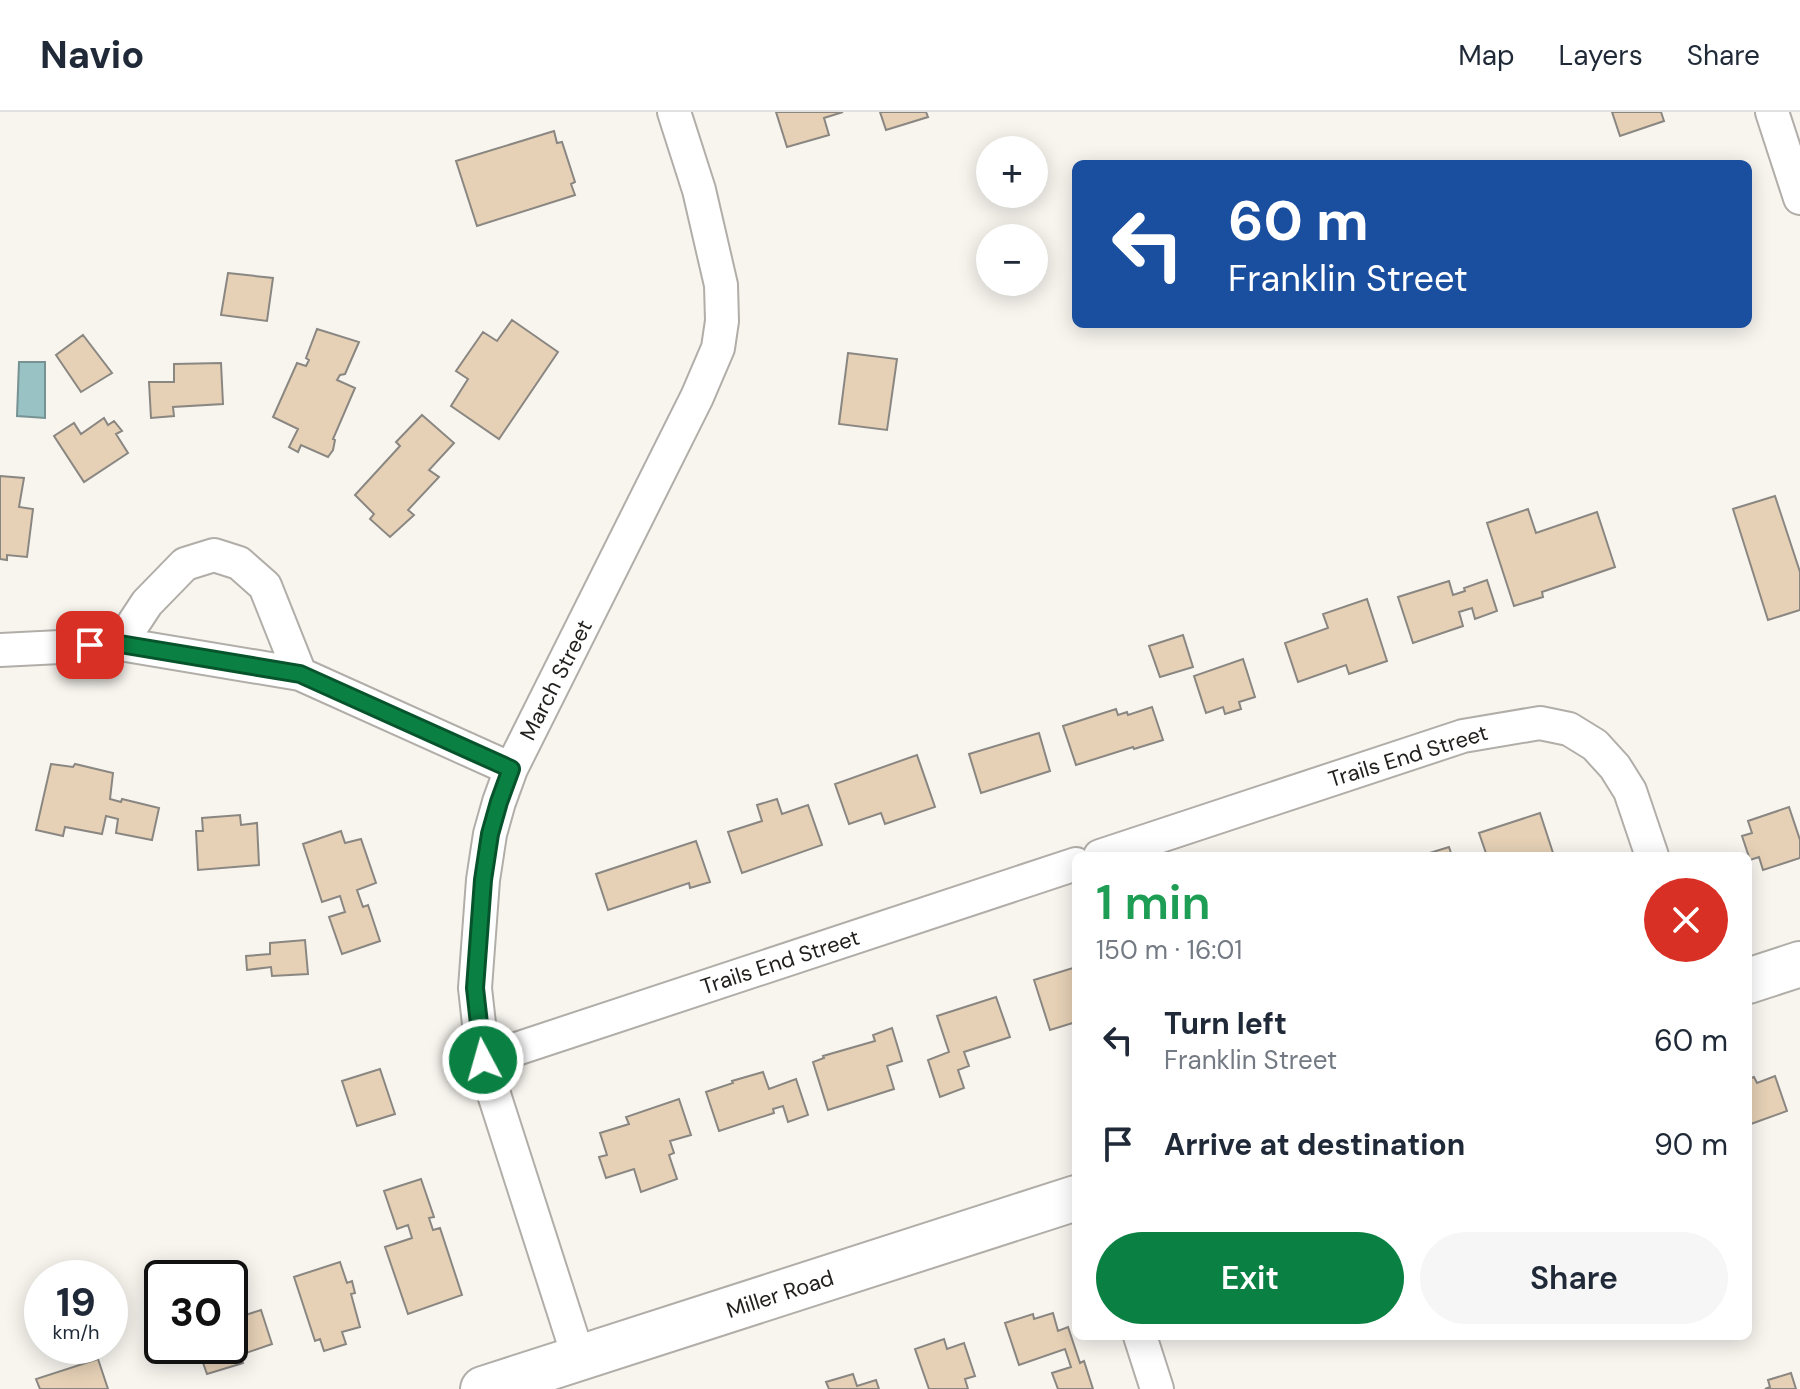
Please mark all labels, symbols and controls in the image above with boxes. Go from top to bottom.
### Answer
text: Navio [40,30,144,80]
text: Map [1458,37,1515,74]
text: Layers [1559,37,1643,74]
text: Share [1687,37,1760,74]
map controls [976,136,1048,296]
button: + [976,136,1048,208]
text: 60 m [1228,184,1369,257]
icon: left [1096,192,1200,296]
button: − [976,224,1048,296]
text: Franklin Street [1228,255,1468,302]
pin [56,611,124,679]
street label: March Street [513,615,599,745]
icon: arrive [68,623,112,667]
street label: Trails End Street [1325,718,1491,794]
text: 1 min [1096,871,1211,934]
button: close [1644,878,1728,962]
street label: Trails End Street [697,923,863,1001]
text: 150 m · 16:01 [1096,933,1242,967]
text: Turn left [1164,1004,1287,1043]
position arrow [441,1018,525,1102]
icon: left [1096,1018,1140,1062]
text: 60 m [1654,1021,1728,1060]
text: Franklin Street [1164,1043,1337,1077]
icon: arrive [1096,1122,1140,1166]
text: Arrive at destination [1164,1125,1465,1164]
text: 90 m [1654,1125,1728,1164]
button: Exit [1096,1232,1404,1324]
button: Share [1420,1232,1728,1324]
speed limit sign: 30 [144,1260,248,1364]
street label: Miller Road [723,1263,837,1325]
text: 19 [56,1276,96,1328]
text: km/h [52,1319,100,1345]

